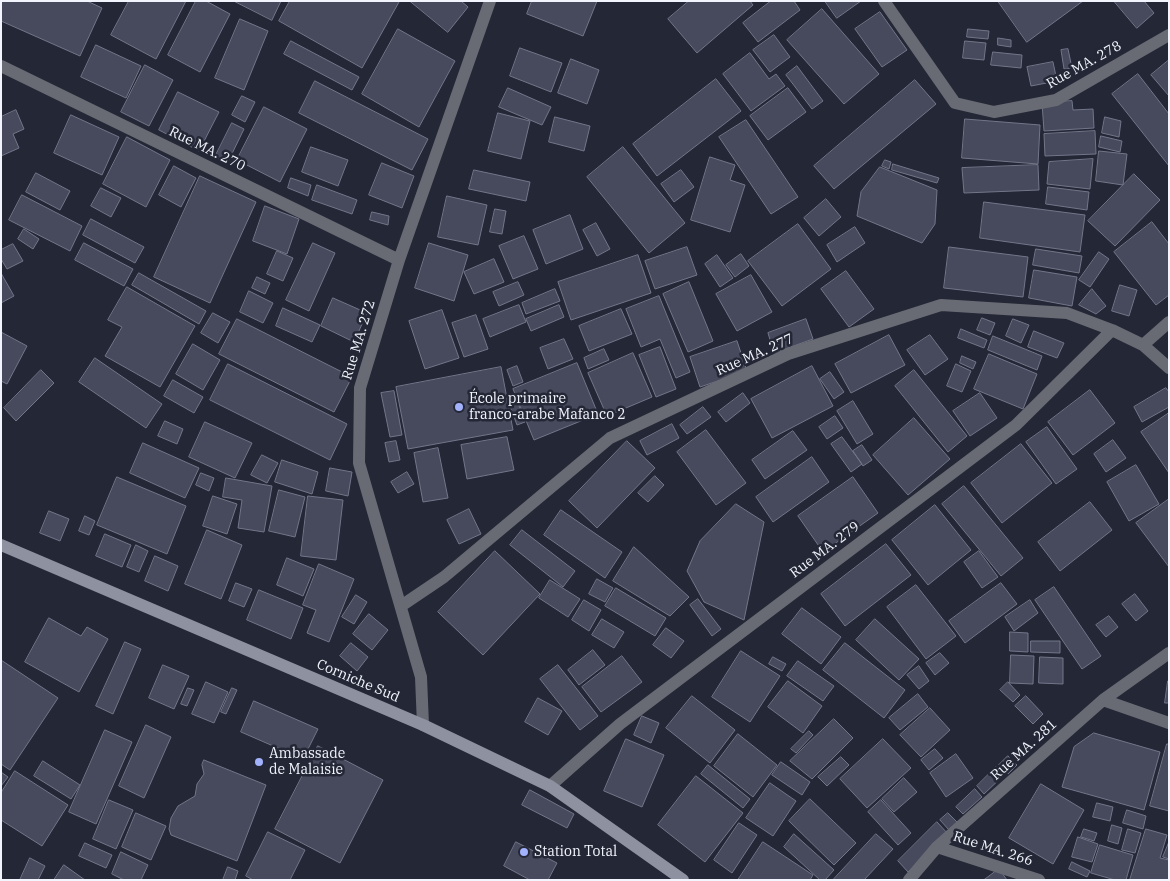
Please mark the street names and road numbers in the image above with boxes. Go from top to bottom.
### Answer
street label: Rue MA. 278 [1044,38,1124,92]
street label: Rue MA. 270 [166,123,248,175]
street label: Rue MA. 272 [339,298,379,382]
street label: Rue MA. 277 [714,330,796,380]
street label: Rue MA. 279 [787,518,863,582]
street label: Corniche Sud [314,656,402,706]
street label: Rue MA. 281 [988,716,1060,784]
street label: Rue MA. 266 [951,828,1035,870]

